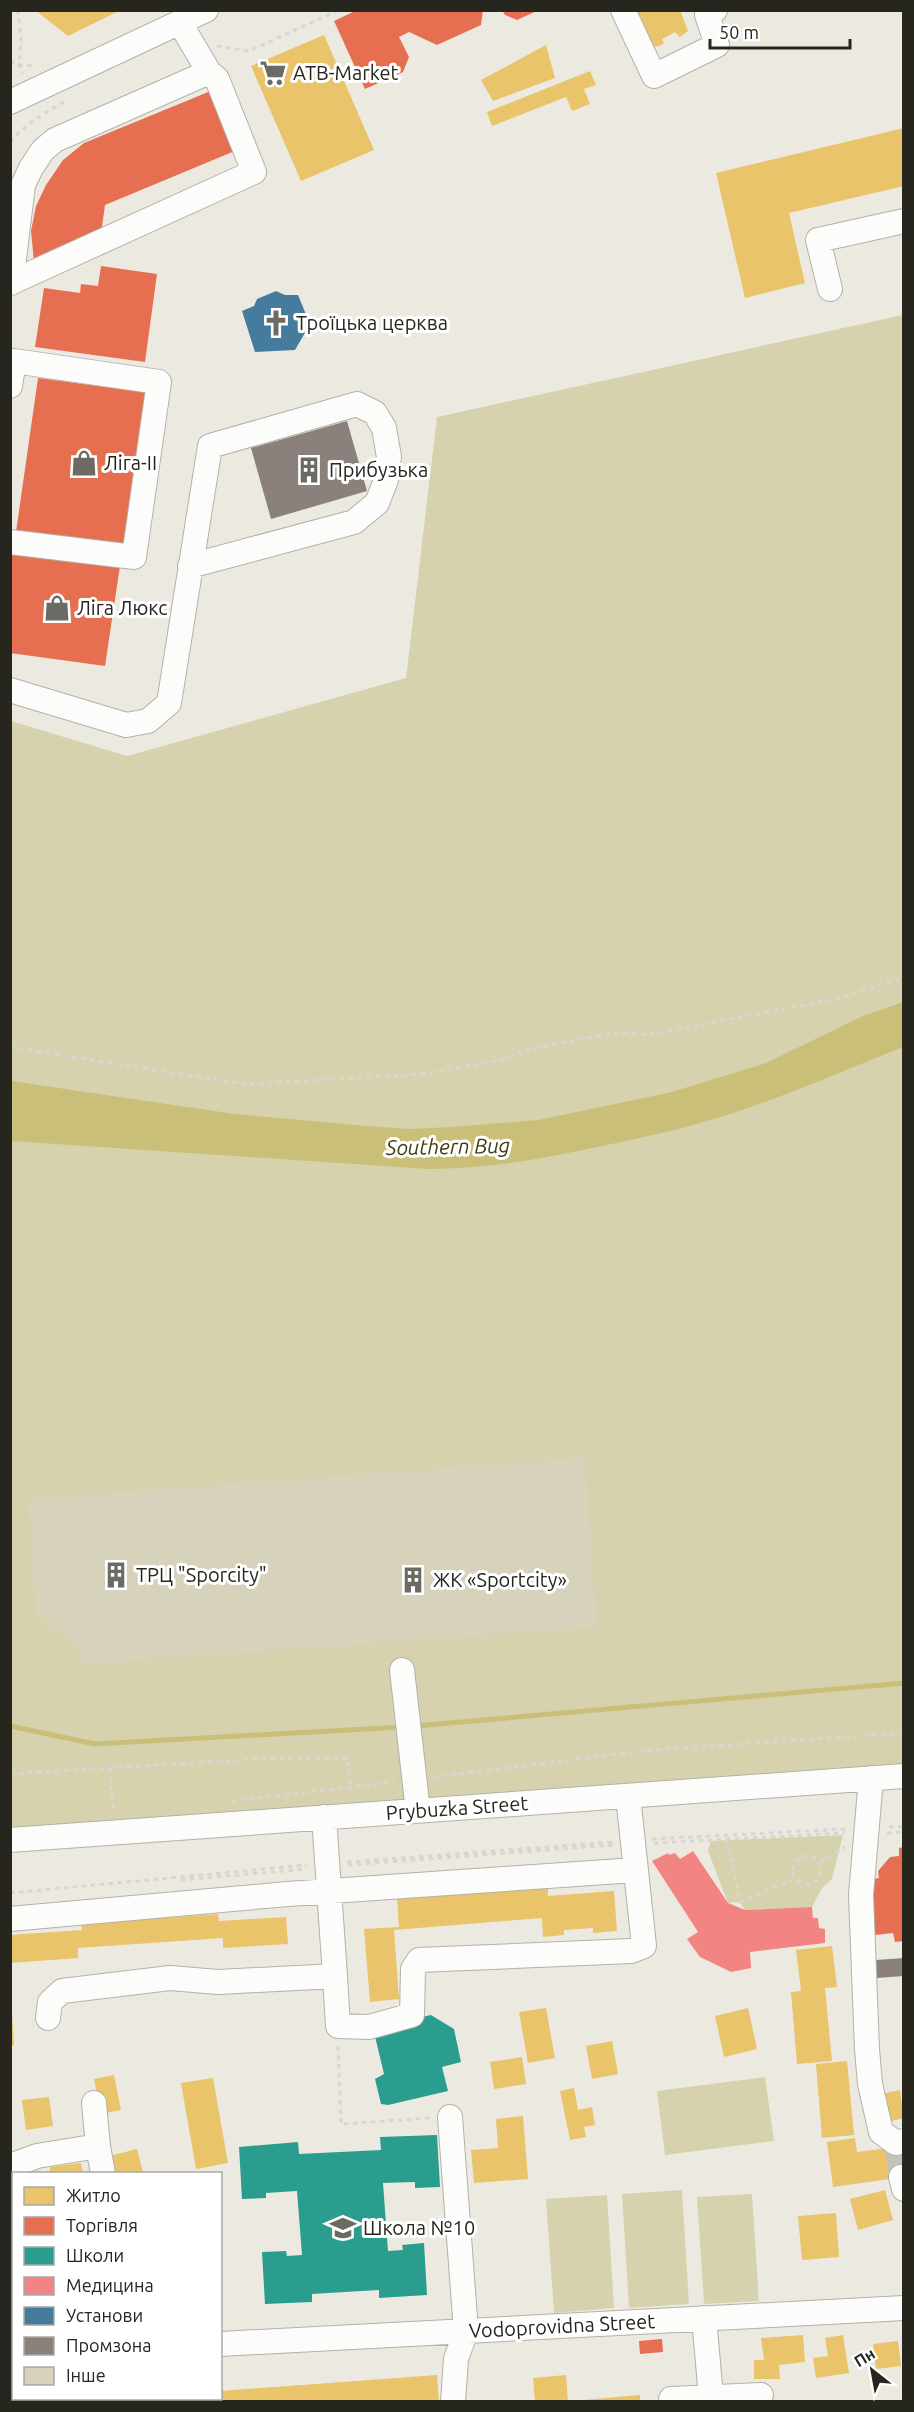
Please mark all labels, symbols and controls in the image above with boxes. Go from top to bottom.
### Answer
scale bar [710,12,850,50]
text: 50 m [719,22,759,42]
supermarket icon: ATB-Market [258,58,288,88]
place label: ATB-Market [293,61,399,84]
church icon: Троїцька церква [261,308,291,338]
place label: Троїцька церква [296,311,448,334]
shop icon: Ліга-II [69,448,99,478]
place label: Ліга-II [104,451,157,474]
building icon: Прибузька [294,455,324,485]
place label: Прибузька [329,458,428,481]
shop icon: Ліга Люкс [42,593,72,623]
place label: Ліга Люкс [77,596,168,619]
water label: Southern Bug [385,1133,510,1159]
building icon: ТРЦ "Sporcity" [101,1560,131,1590]
place label: ТРЦ "Sporcity" [136,1563,267,1586]
building icon: ЖК «Sportcity» [398,1565,428,1595]
place label: ЖК «Sportcity» [433,1568,567,1591]
street label: Prybuzka Street [385,1791,529,1824]
legend [12,2172,222,2400]
text: Житло [66,2185,121,2205]
school or university icon: Школа №10 [328,2213,358,2243]
text: Торгівля [66,2215,138,2235]
place label: Школа №10 [363,2216,475,2239]
text: Школи [66,2245,124,2265]
text: Медицина [66,2275,154,2295]
text: Установи [66,2305,143,2325]
street label: Vodoprovidna Street [468,2309,656,2342]
text: Промзона [66,2335,151,2355]
north arrow [842,2340,902,2400]
text: Пн [851,2344,878,2370]
text: Інше [66,2365,106,2385]

